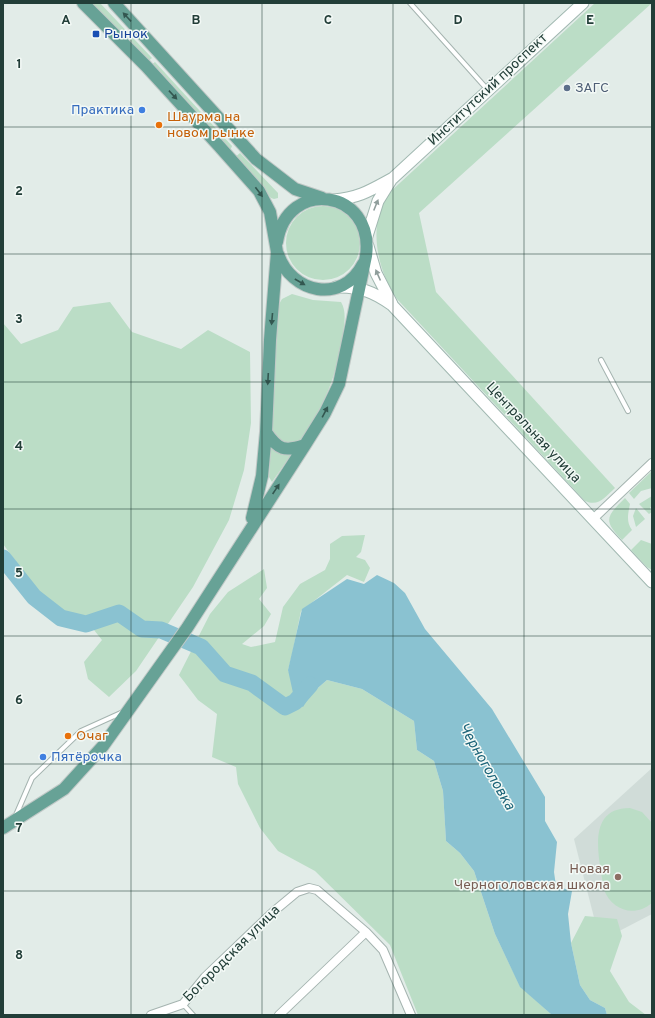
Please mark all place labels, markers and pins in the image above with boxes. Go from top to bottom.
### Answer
place label: Рынок [104,26,148,43]
marker: Рынок [91,29,101,39]
place label: ЗАГС [575,80,609,97]
marker: ЗАГС [562,83,572,93]
place label: Практика [71,102,134,119]
marker: Практика [137,105,147,115]
place label: Шаурма на новом рынке [167,109,255,142]
marker: Шаурма на новом рынке [154,120,164,130]
place label: Очаг [76,728,108,745]
marker: Очаг [63,731,73,741]
place label: Пятёрочка [51,749,122,766]
marker: Пятёрочка [38,752,48,762]
place label: Новая Черноголовская школа [454,861,610,894]
marker: Новая Черноголовская школа [613,872,623,882]

